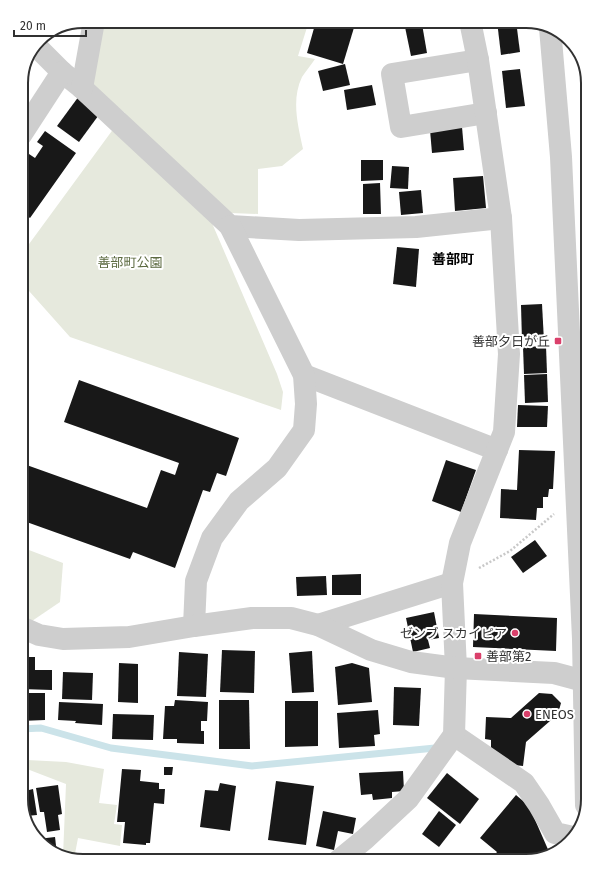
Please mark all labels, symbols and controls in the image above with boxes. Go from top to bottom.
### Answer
scale bar [14,12,86,38]
text: 20 m [20,19,46,33]
district label: 善部町 [432,251,474,268]
park label: 善部町公園 [97,255,163,270]
place label: 善部夕日が丘 [472,334,550,349]
marker: 善部夕日が丘 [553,336,563,346]
place label: ゼンブ スカイピア [400,626,507,641]
marker: ゼンブ スカイピア [510,628,520,638]
place label: 善部第2 [486,649,531,664]
marker: 善部第2 [473,651,483,661]
place label: ENEOS [535,707,574,722]
marker: ENEOS [522,709,532,719]

